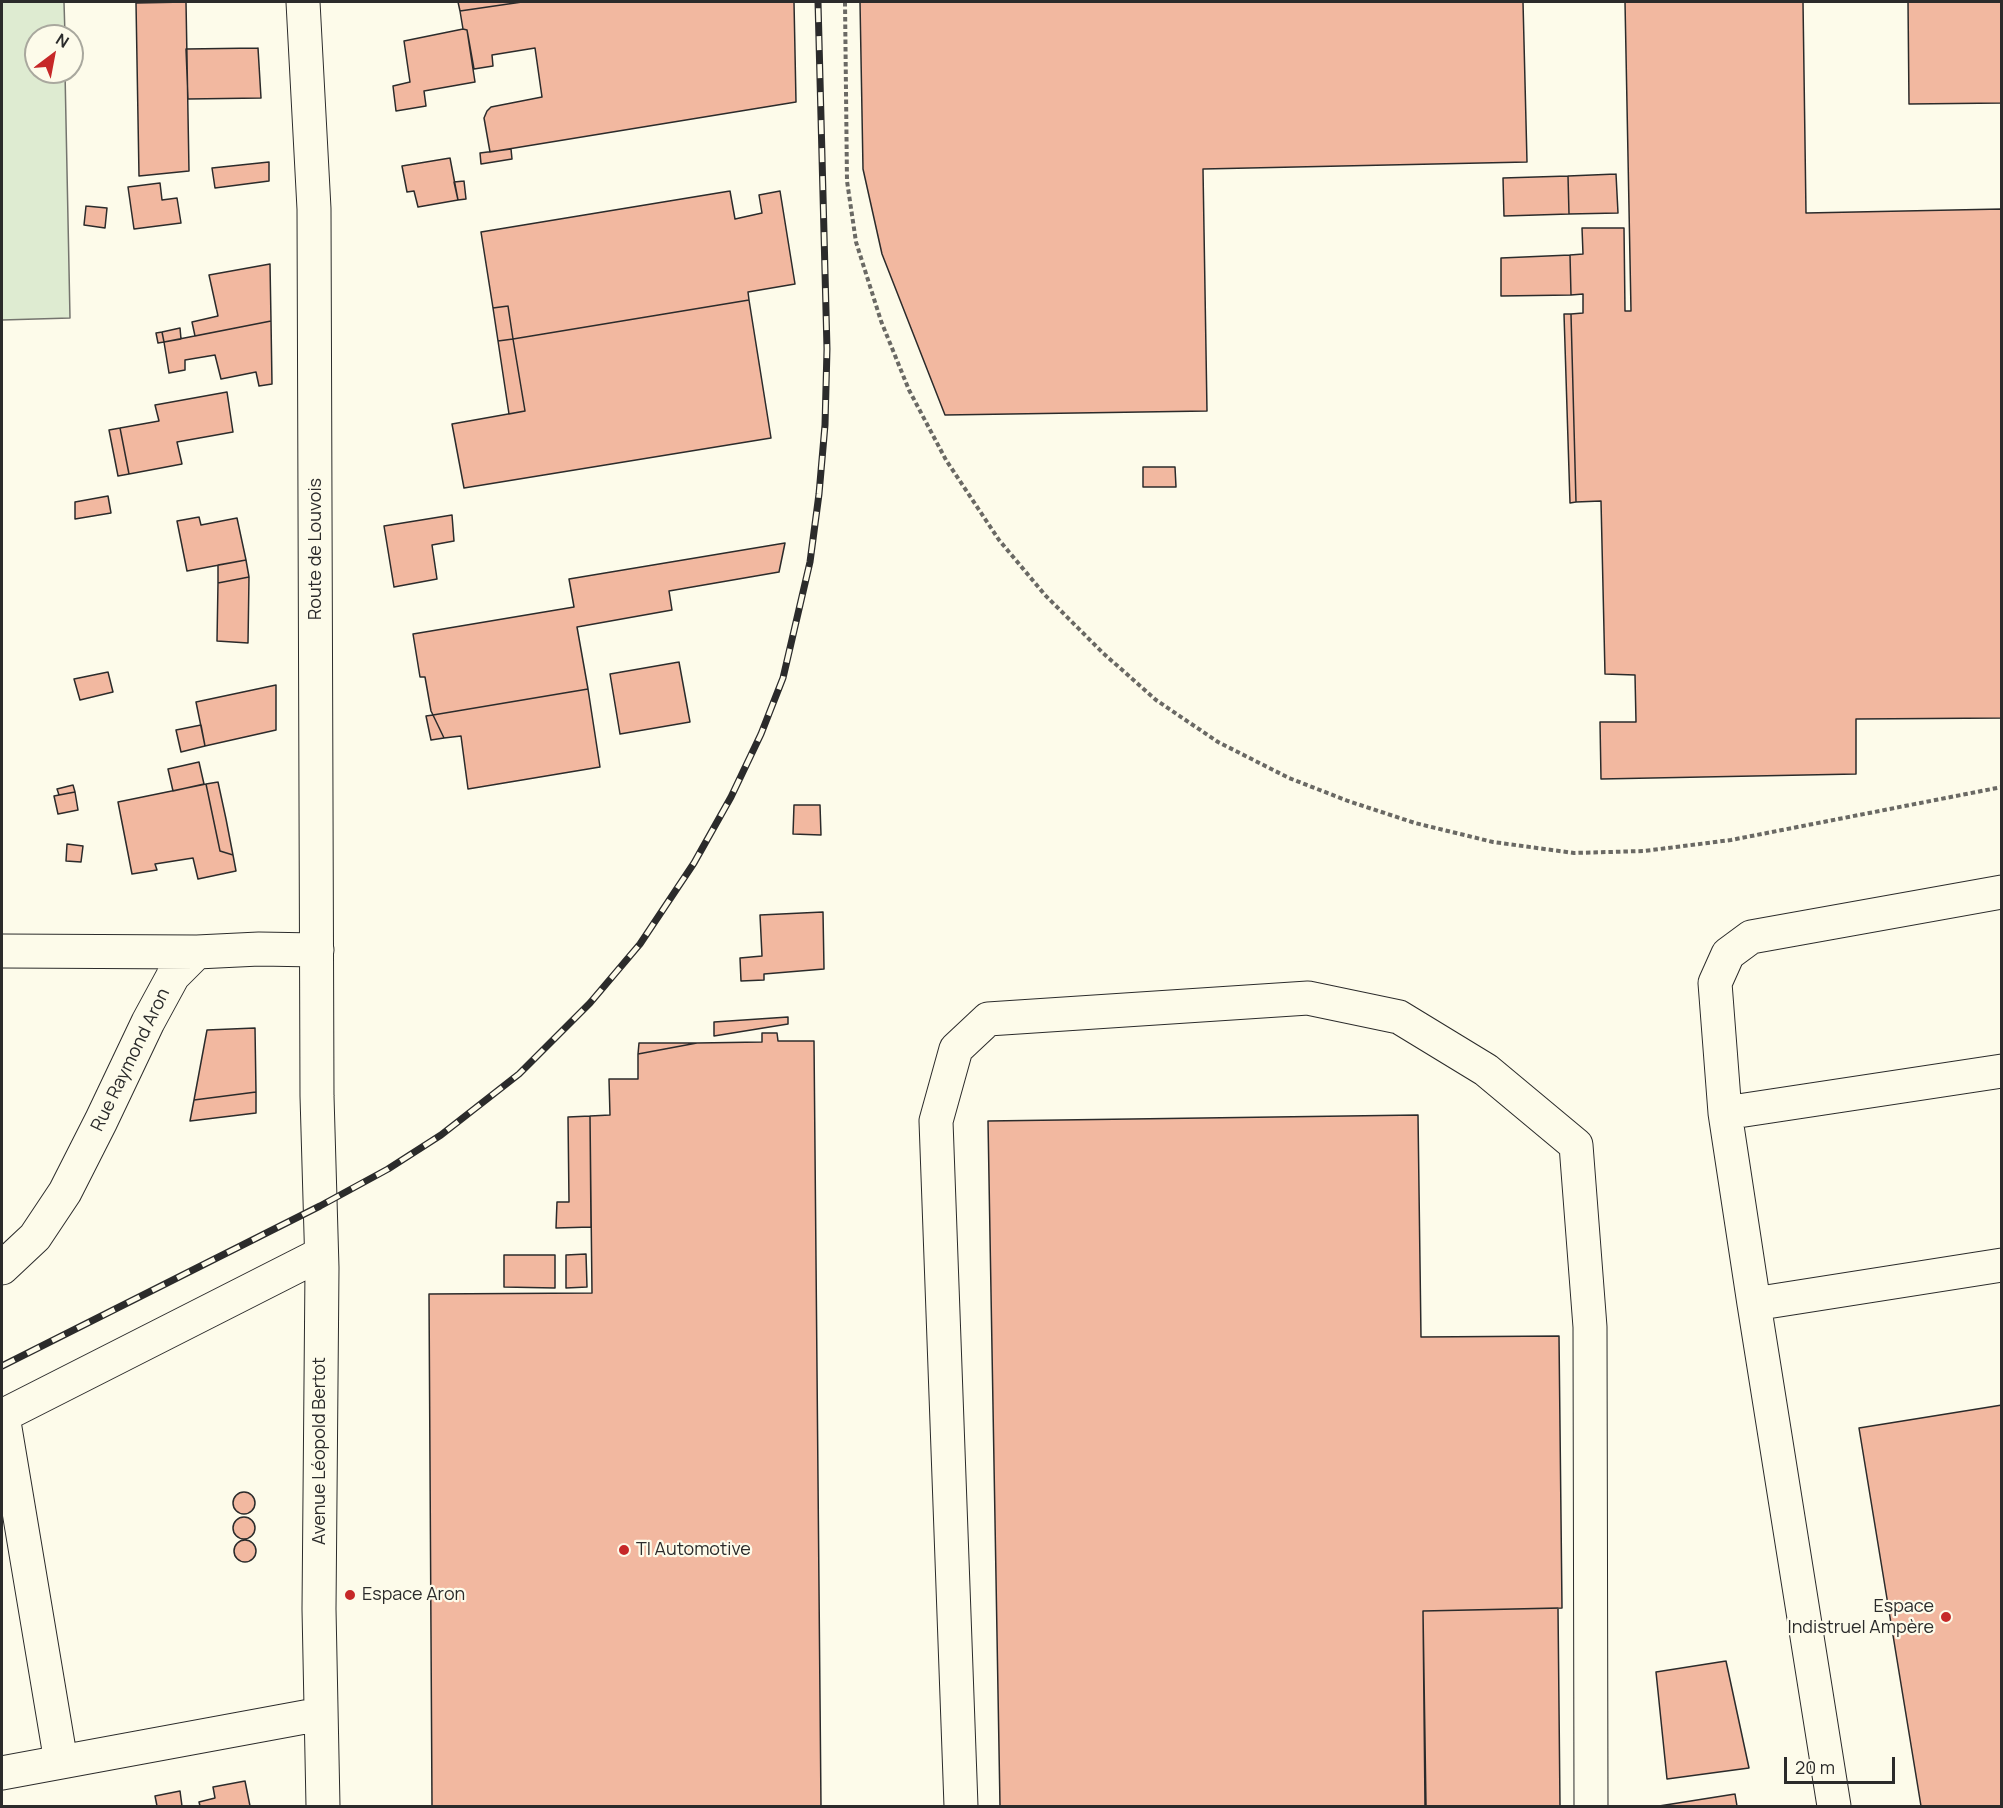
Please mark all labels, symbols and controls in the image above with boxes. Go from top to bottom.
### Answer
north arrow [24,24,84,84]
text: N [52,28,73,53]
street label: Route de Louvois [305,478,327,620]
street label: Rue Raymond Aron [87,985,175,1135]
street label: Avenue Léopold Bertot [309,1357,331,1545]
place label: TI Automotive [636,1539,751,1561]
marker: TI Automotive [617,1543,631,1557]
place label: Espace Aron [362,1584,465,1606]
marker: Espace Aron [343,1588,357,1602]
place label: Espace Indistruel Ampère [1787,1596,1934,1638]
marker: Espace Indistruel Ampère [1939,1610,1953,1624]
scale bar [1787,1745,1898,1783]
text: 20 m [1795,1755,1835,1779]

